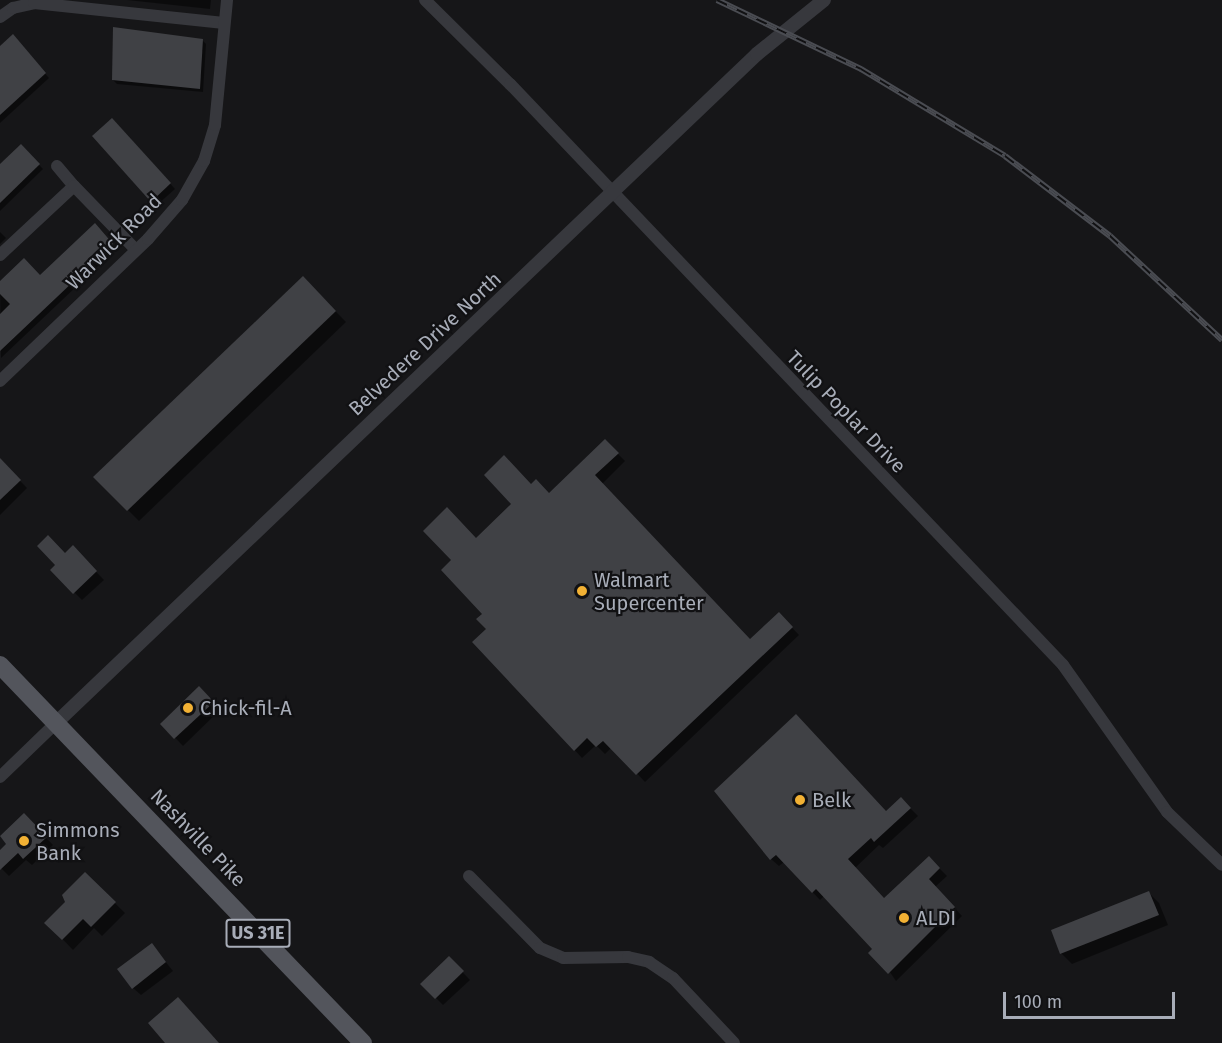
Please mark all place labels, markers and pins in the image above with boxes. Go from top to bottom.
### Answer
place label: Walmart Supercenter [594,568,704,615]
marker: Walmart Supercenter [575,584,589,598]
place label: Chick-fil-A [200,696,292,720]
marker: Chick-fil-A [181,701,195,715]
place label: Belk [812,788,851,812]
marker: Belk [793,793,807,807]
place label: Simmons Bank [36,818,120,865]
marker: Simmons Bank [17,834,31,848]
place label: ALDI [916,906,956,930]
marker: ALDI [897,911,911,925]

